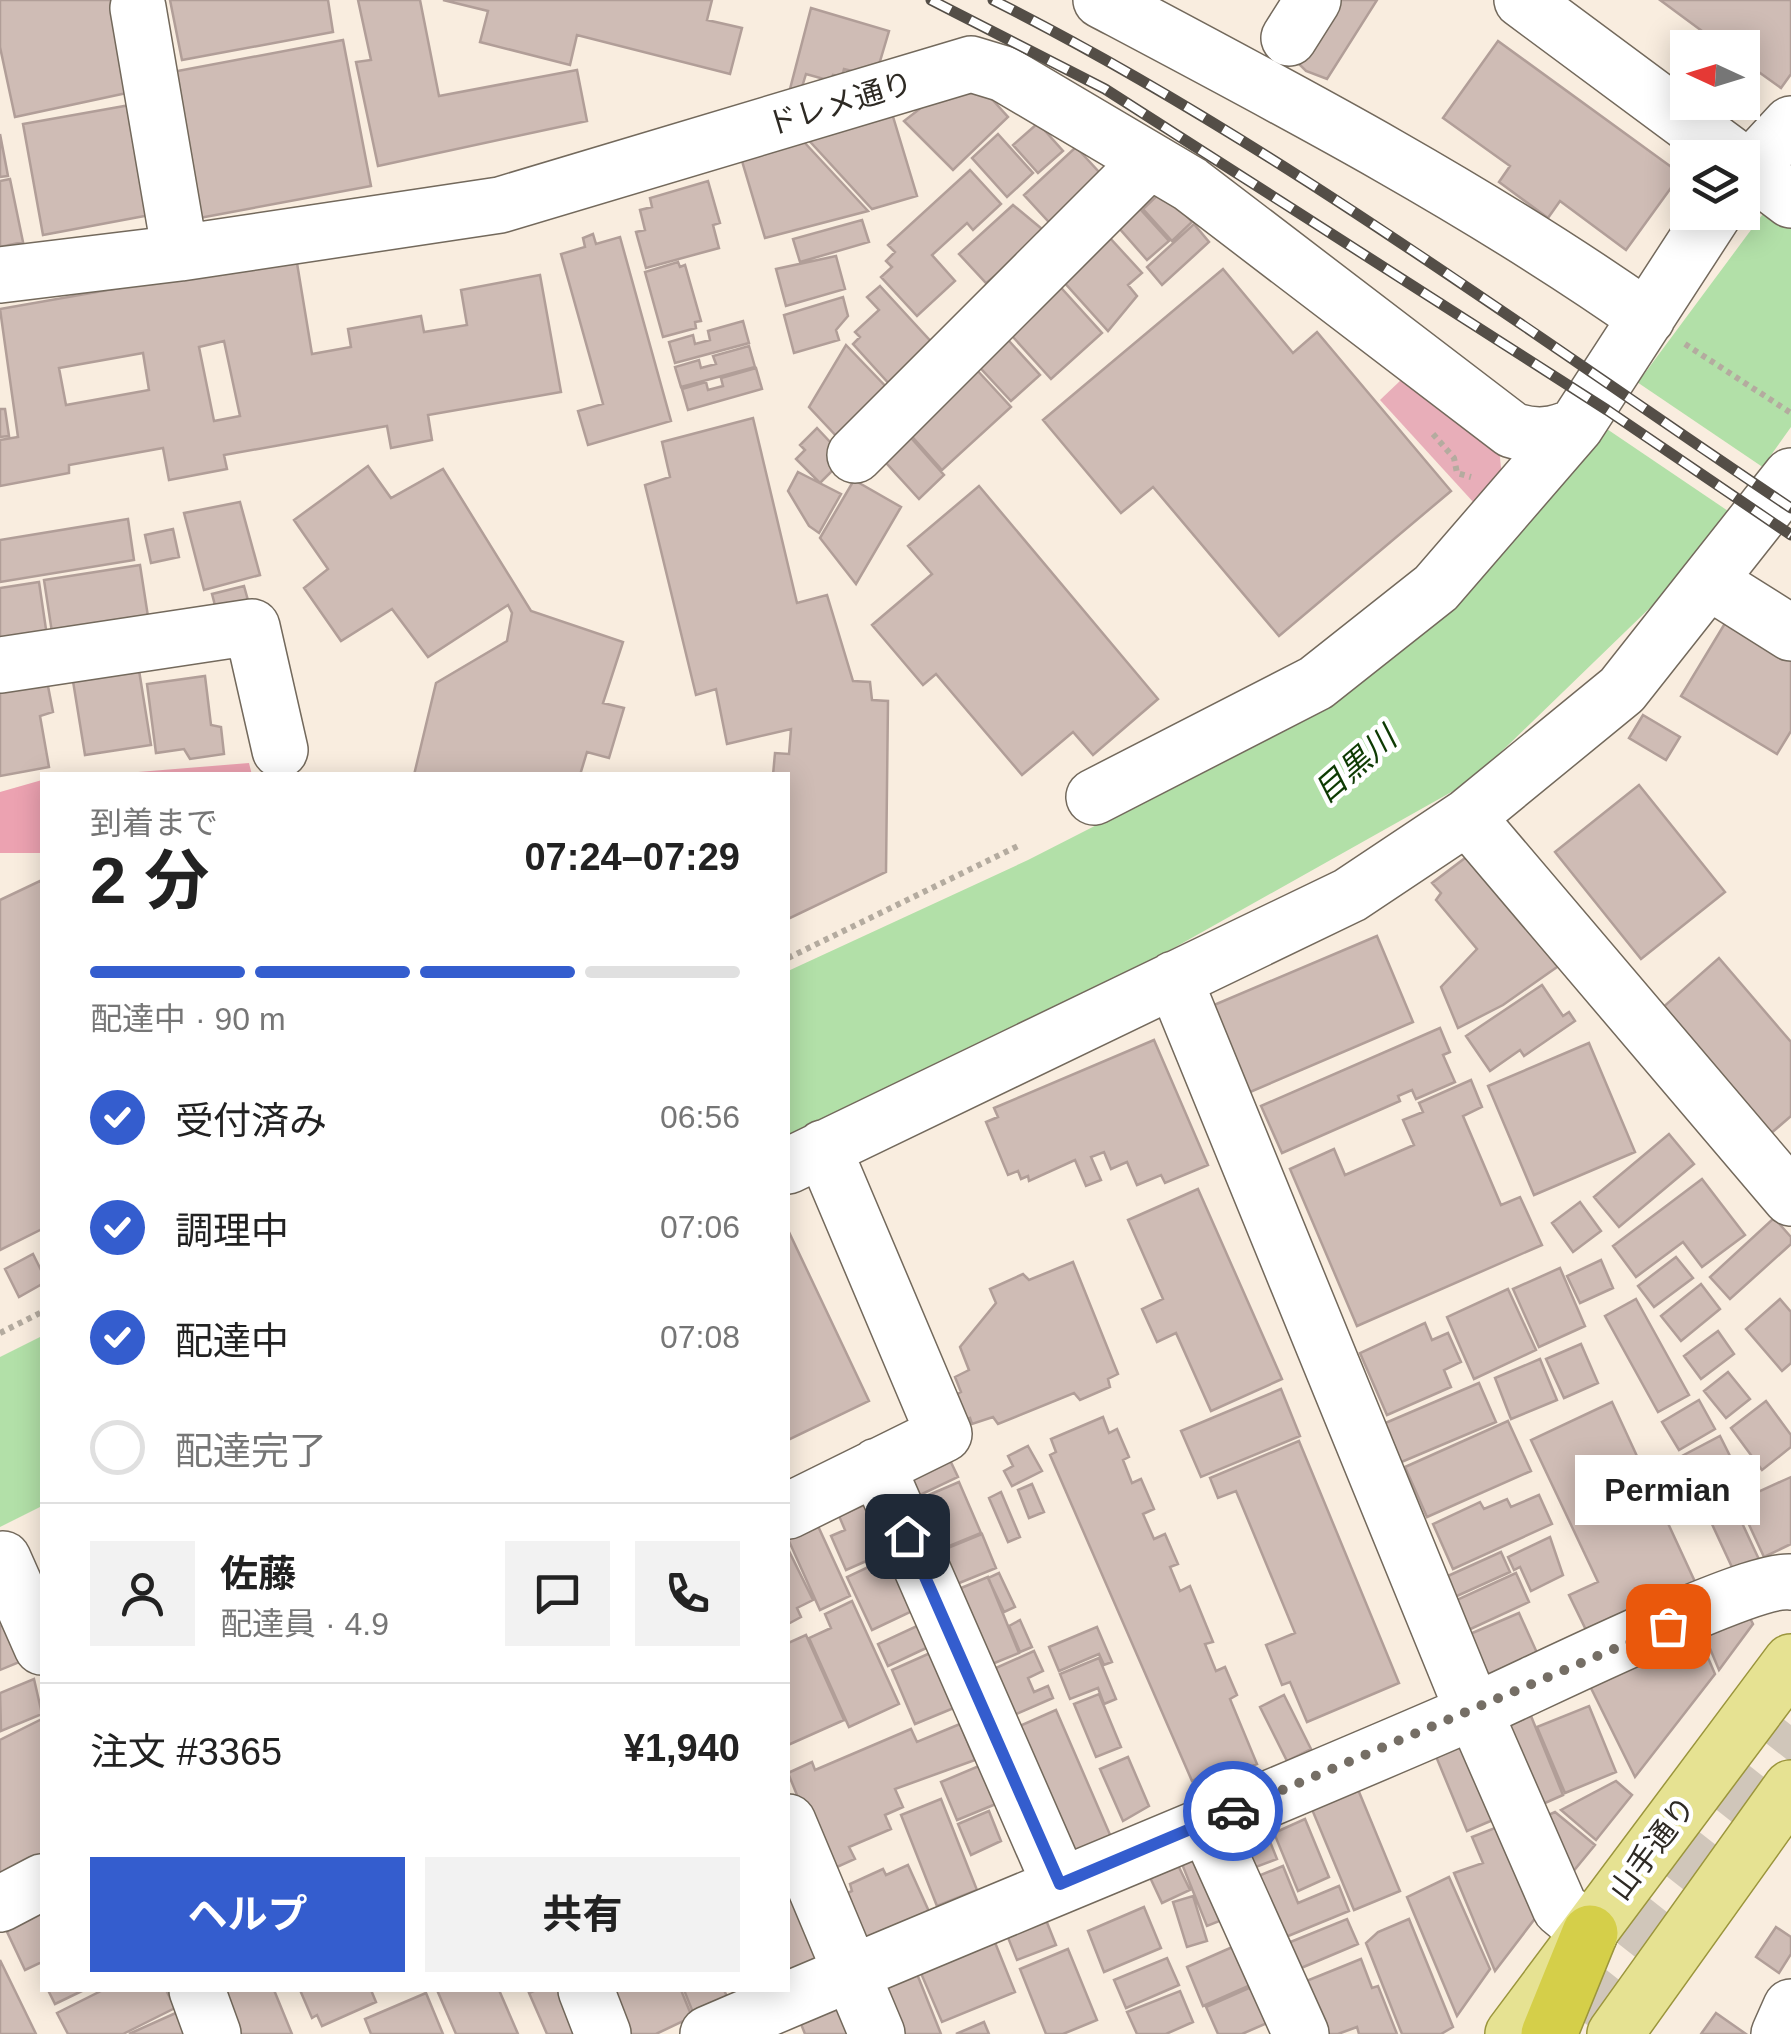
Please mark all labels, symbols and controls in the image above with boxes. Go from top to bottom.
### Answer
north arrow [1670,30,1760,120]
map controls [1670,30,1760,230]
street label: ドレメ通り [763,65,917,141]
button: layers [1670,140,1760,230]
water label: 目黒川 [1307,718,1405,810]
text: 到着まで [90,805,218,841]
text: 07:24–07:29 [524,836,740,878]
text: 2 分 [90,844,209,917]
text: 配達中 · 90 m [90,1001,286,1037]
icon: check [90,1090,145,1145]
text: 06:56 [660,1099,740,1135]
text: 受付済み [175,1100,327,1142]
icon: check [90,1200,145,1255]
text: 07:06 [660,1209,740,1245]
text: 調理中 [175,1210,289,1252]
icon: check [90,1310,145,1365]
text: 07:08 [660,1319,740,1355]
text: 配達中 [175,1320,289,1362]
text: 配達完了 [175,1430,327,1472]
callout: Permian [1576,1456,1760,1526]
text: Permian [1604,1472,1731,1508]
pin [865,1494,950,1579]
icon: home [880,1509,935,1564]
button: person [90,1541,195,1646]
button: chat [505,1541,610,1646]
button: phone [635,1541,740,1646]
text: 佐藤 [220,1553,296,1595]
pin [1626,1584,1711,1669]
icon: bag [1641,1599,1696,1654]
text: 配達員 · 4.9 [220,1606,389,1642]
text: ¥1,940 [624,1727,740,1769]
text: 注文 #3365 [90,1731,282,1773]
courier [1183,1761,1283,1861]
icon: car [1206,1784,1261,1839]
street label: 山手通り [1603,1790,1701,1906]
button: ヘルプ [90,1857,405,1972]
button: 共有 [425,1857,740,1972]

